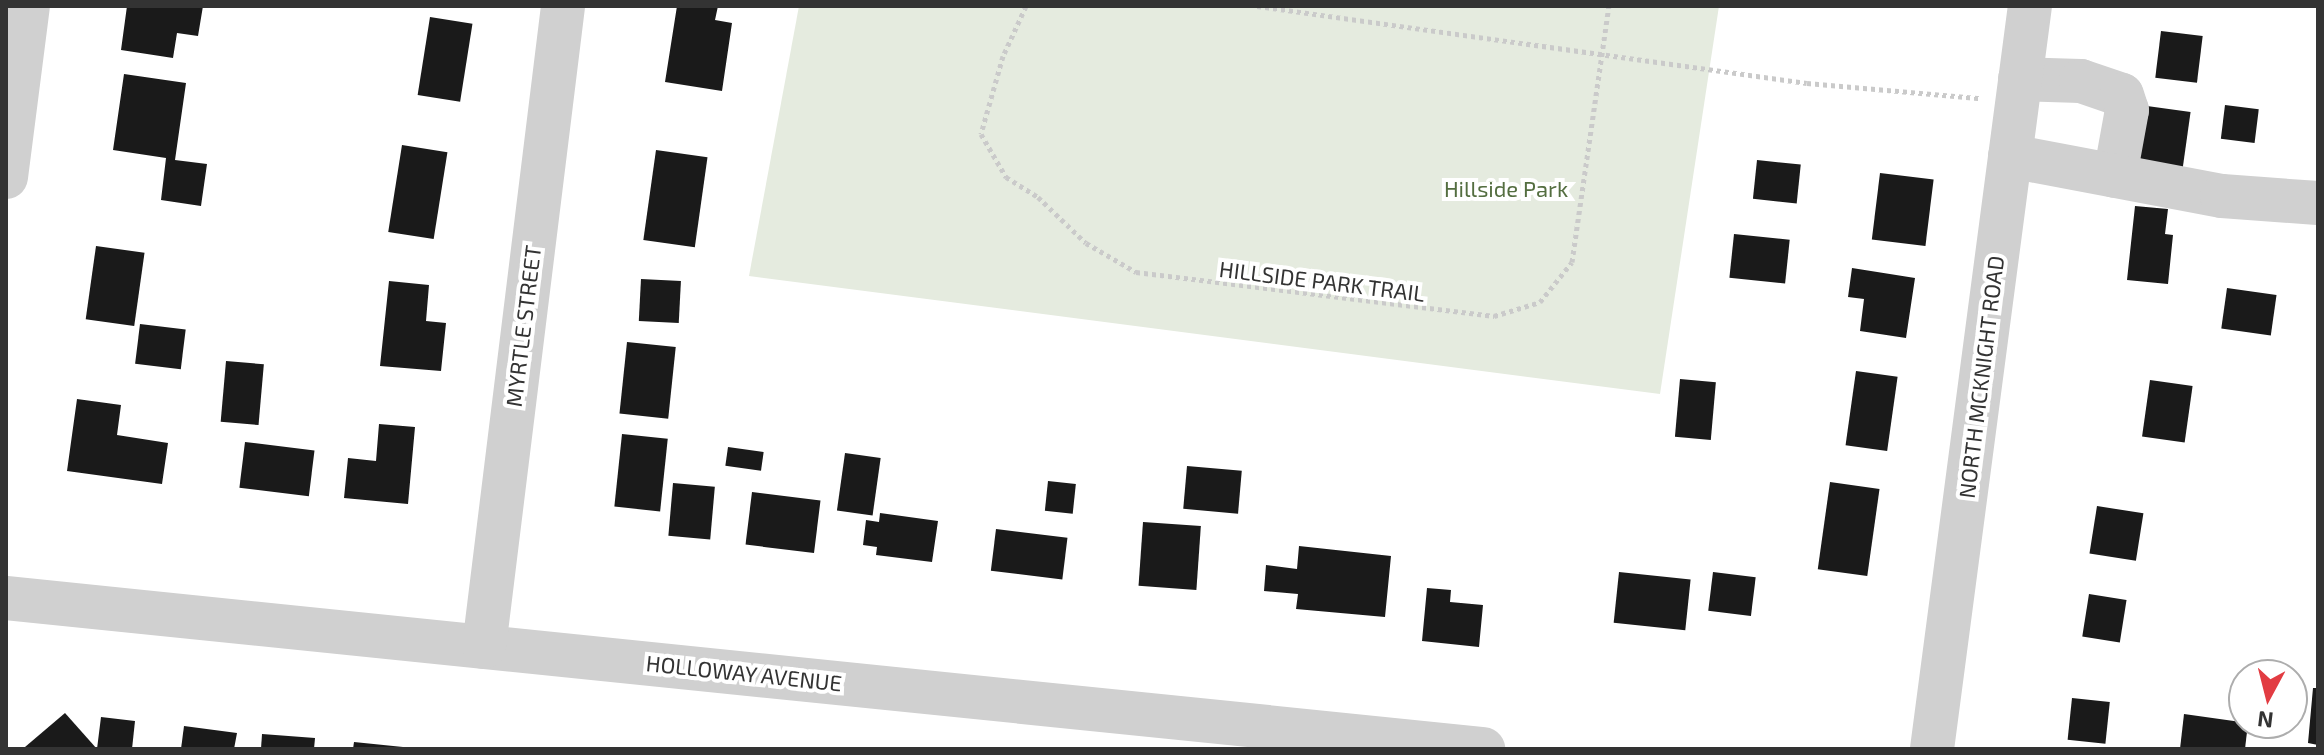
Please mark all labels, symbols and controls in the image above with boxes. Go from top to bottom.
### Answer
park label: Hillside Park [1444,176,1568,202]
street label: MYRTLE STREET [500,244,546,408]
street label: NORTH MCKNIGHT ROAD [1953,254,2009,500]
street label: HILLSIDE PARK TRAIL [1217,255,1427,307]
street label: HOLLOWAY AVENUE [644,650,844,696]
north arrow [2228,659,2308,739]
text: N [2256,707,2275,735]

